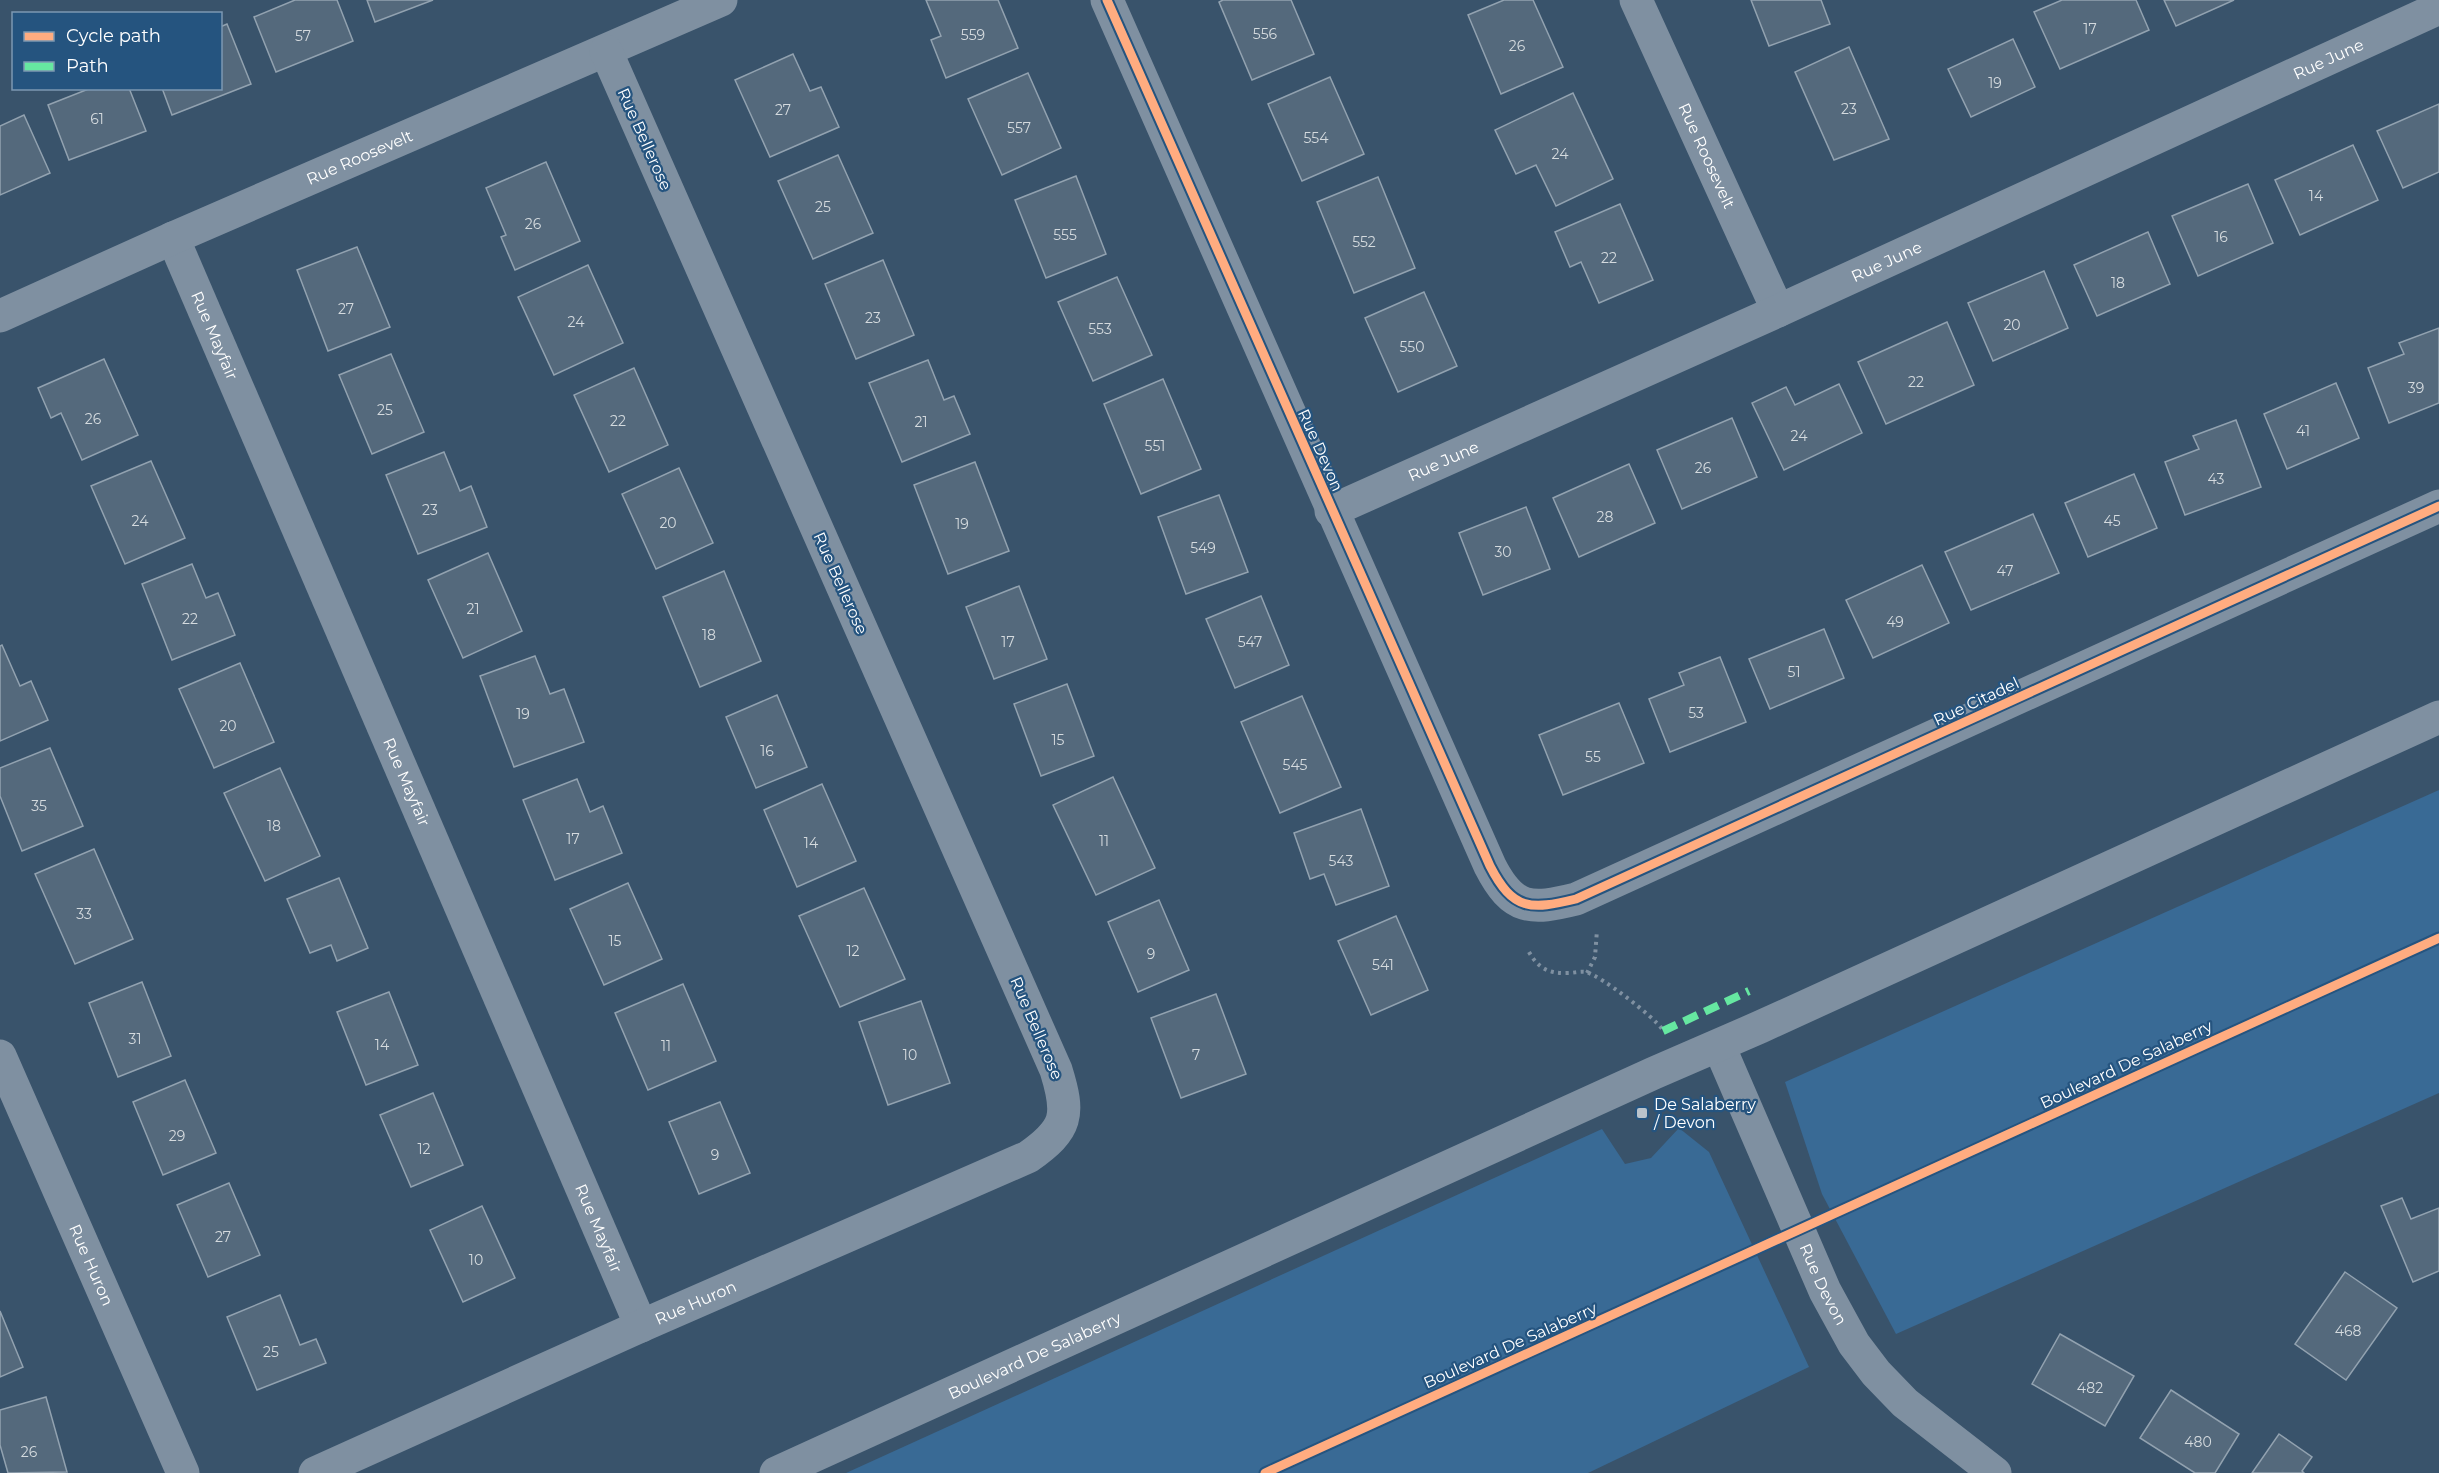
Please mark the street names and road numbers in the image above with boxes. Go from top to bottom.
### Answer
street label: Rue June [2290,35,2367,84]
street label: Rue Bellerose [614,85,676,193]
street label: Rue Roosevelt [1674,100,1739,212]
street label: Rue Roosevelt [304,126,416,189]
street label: Rue June [1848,237,1925,286]
street label: Rue Mayfair [187,288,242,383]
street label: Rue Devon [1294,406,1347,494]
street label: Rue June [1405,437,1482,485]
street label: Rue Bellerose [810,529,872,637]
street label: Rue Citadel [1930,673,2022,730]
street label: Rue Mayfair [379,735,434,829]
street label: Rue Bellerose [1006,974,1067,1082]
street label: Boulevard De Salaberry [2037,1016,2216,1113]
street label: Rue Mayfair [571,1181,626,1276]
street label: Rue Huron [65,1221,117,1309]
street label: Rue Devon [1796,1241,1851,1328]
street label: Rue Huron [652,1277,739,1329]
street label: Boulevard De Salaberry [1421,1298,1600,1392]
street label: Boulevard De Salaberry [945,1308,1124,1403]

